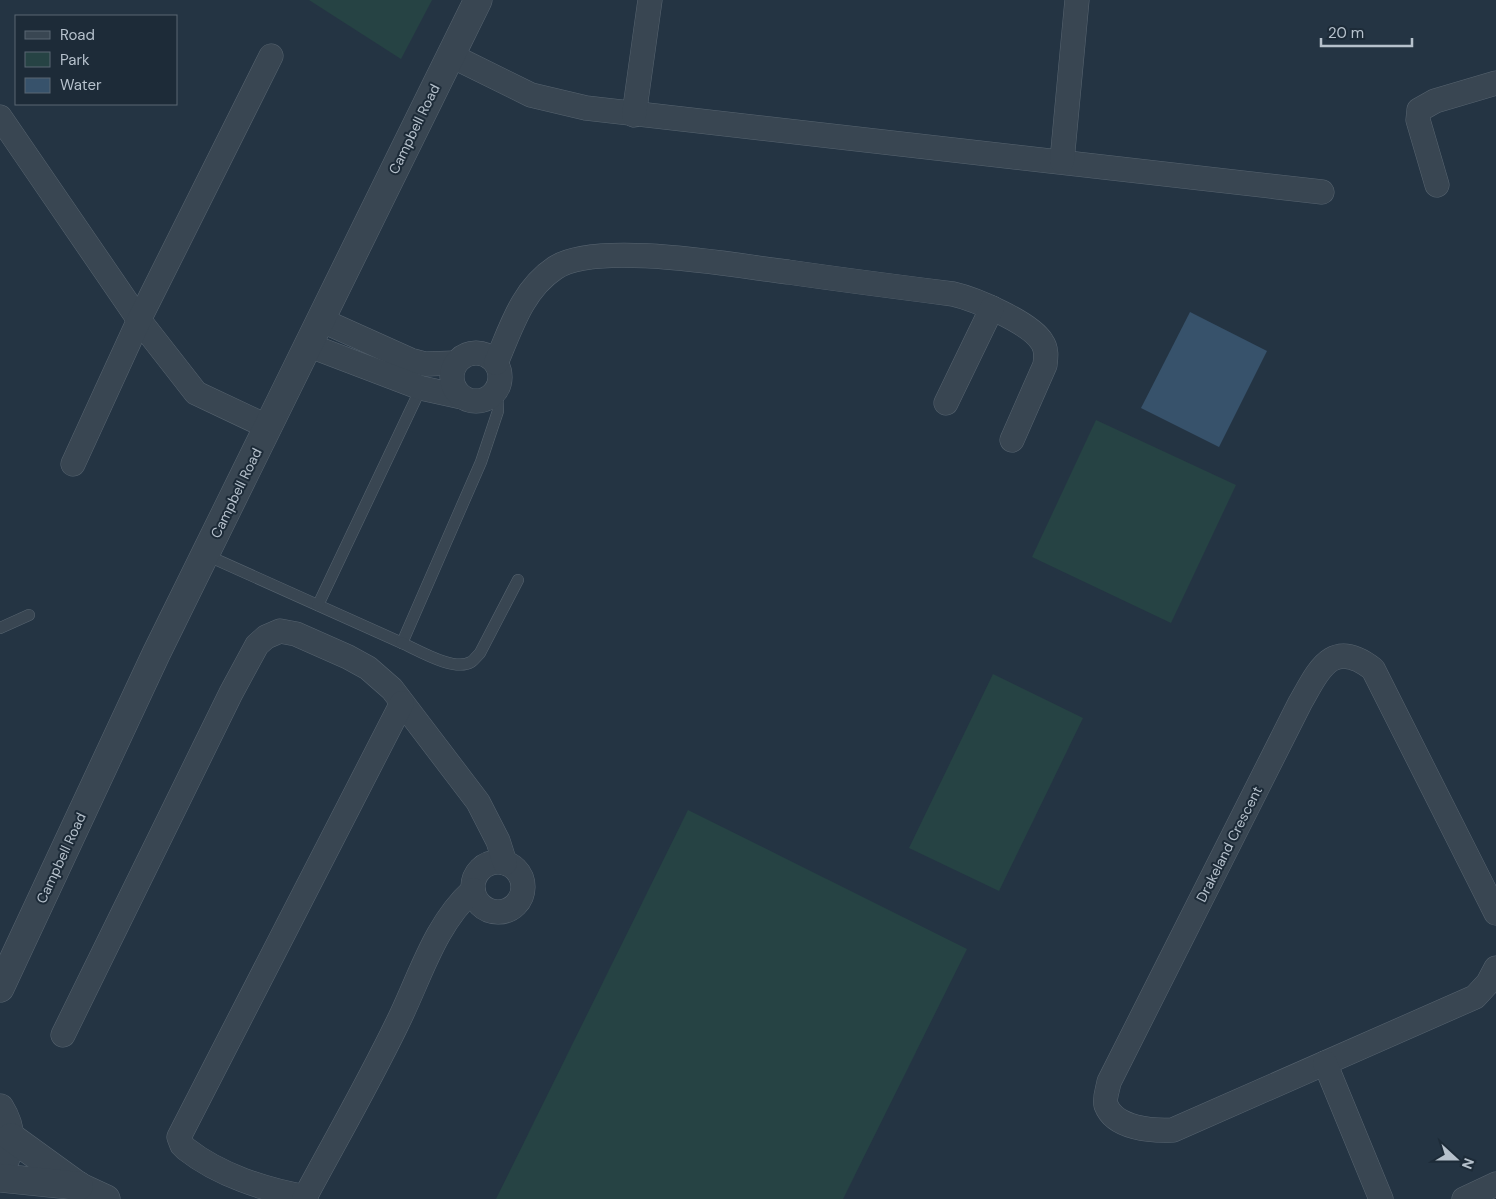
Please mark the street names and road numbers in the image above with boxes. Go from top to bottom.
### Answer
street label: Campbell Road [384,81,444,177]
street label: Campbell Road [206,445,266,541]
street label: Drakeland Crescent [1192,783,1266,905]
street label: Campbell Road [32,810,90,906]

